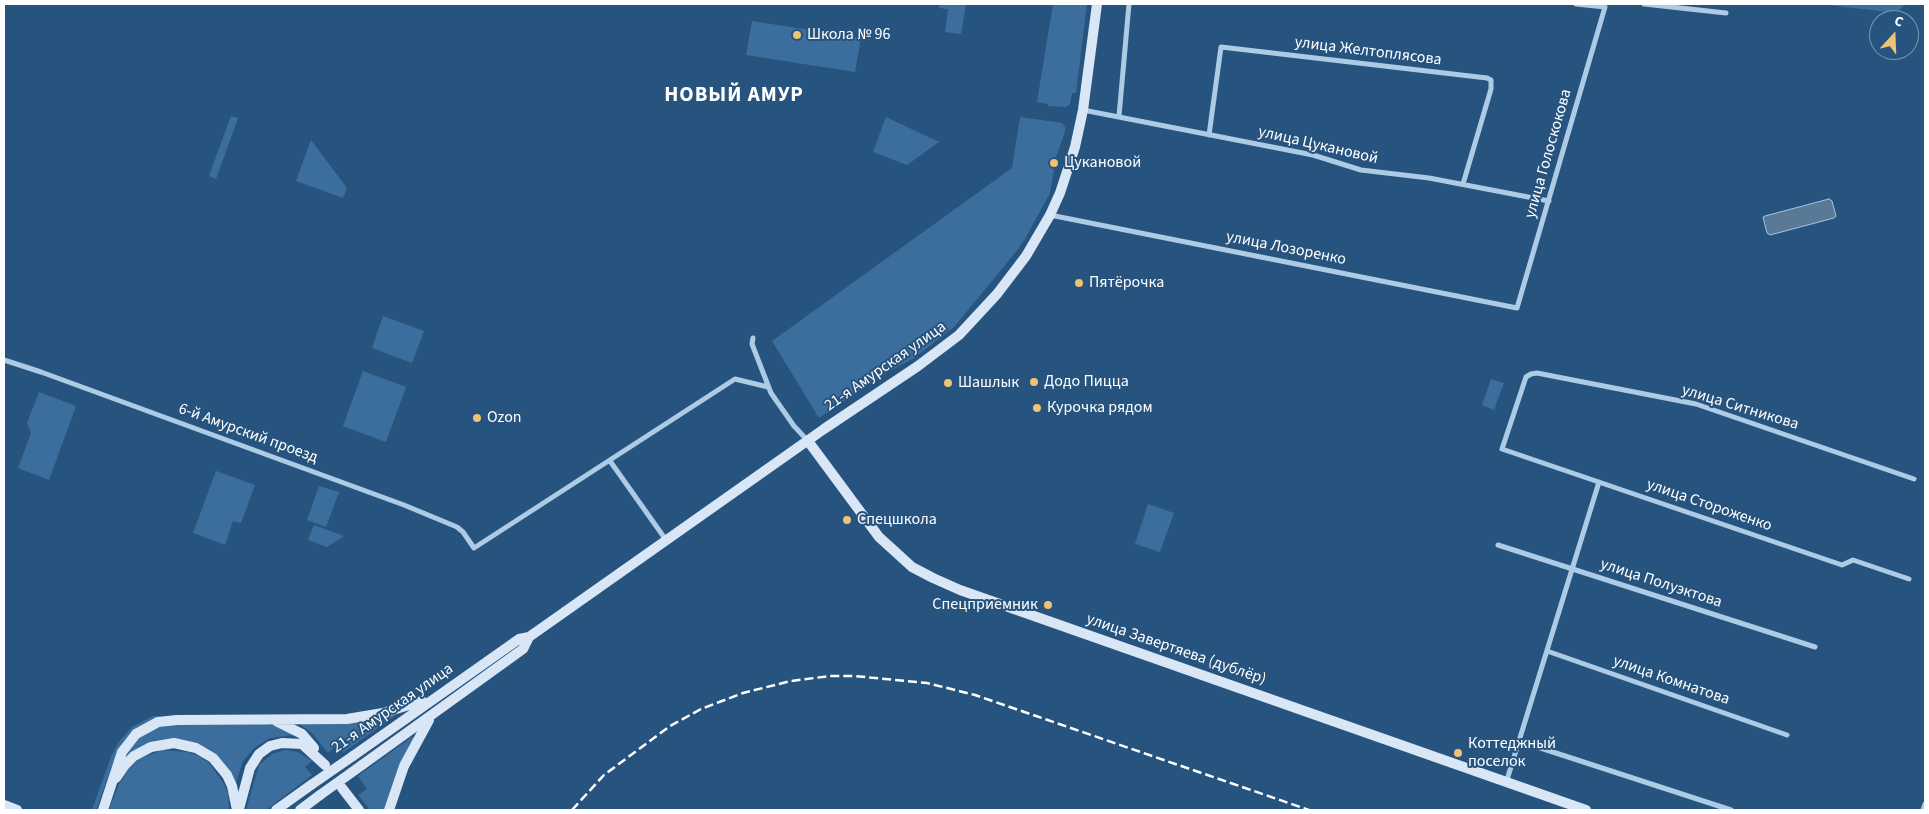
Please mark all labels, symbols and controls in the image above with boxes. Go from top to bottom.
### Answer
north arrow [1869,10,1919,60]
text: С [1892,11,1906,33]
place label: Школа № 96 [807,25,890,45]
marker: Школа № 96 [791,29,803,41]
street label: улица Желтоплясова [1293,33,1443,71]
district label: НОВЫЙ АМУР [663,83,805,109]
street label: улица Голоскокова [1521,87,1577,221]
street label: улица Цукановой [1256,123,1380,169]
place label: Цукановой [1064,153,1141,173]
marker: Цукановой [1048,157,1060,169]
street label: улица Лозоренко [1224,228,1348,270]
place label: Пятёрочка [1089,273,1164,293]
marker: Пятёрочка [1073,277,1085,289]
street label: 21-я Амурская улица [822,318,950,416]
place label: Додо Пицца [1044,372,1129,392]
place label: Шашлык [958,373,1019,393]
marker: Додо Пицца [1028,376,1040,388]
marker: Шашлык [942,377,954,389]
street label: улица Ситникова [1679,381,1801,435]
place label: Курочка рядом [1047,398,1153,418]
street label: 6-й Амурский проезд [176,400,320,468]
marker: Курочка рядом [1031,402,1043,414]
place label: Ozon [487,408,522,428]
marker: Ozon [471,412,483,424]
street label: улица Стороженко [1644,476,1774,536]
place label: Спецшкола [857,510,937,530]
marker: Спецшкола [841,514,853,526]
street label: улица Полуэктова [1598,555,1724,613]
place label: Спецприемник [932,595,1038,615]
marker: Спецприемник [1042,599,1054,611]
street label: улица Завертяева (дублёр) [1084,610,1268,690]
street label: улица Комнатова [1610,652,1732,710]
street label: 21-я Амурская улица [329,660,457,758]
place label: Коттеджный поселок [1468,734,1556,772]
marker: Коттеджный поселок [1452,747,1464,759]

